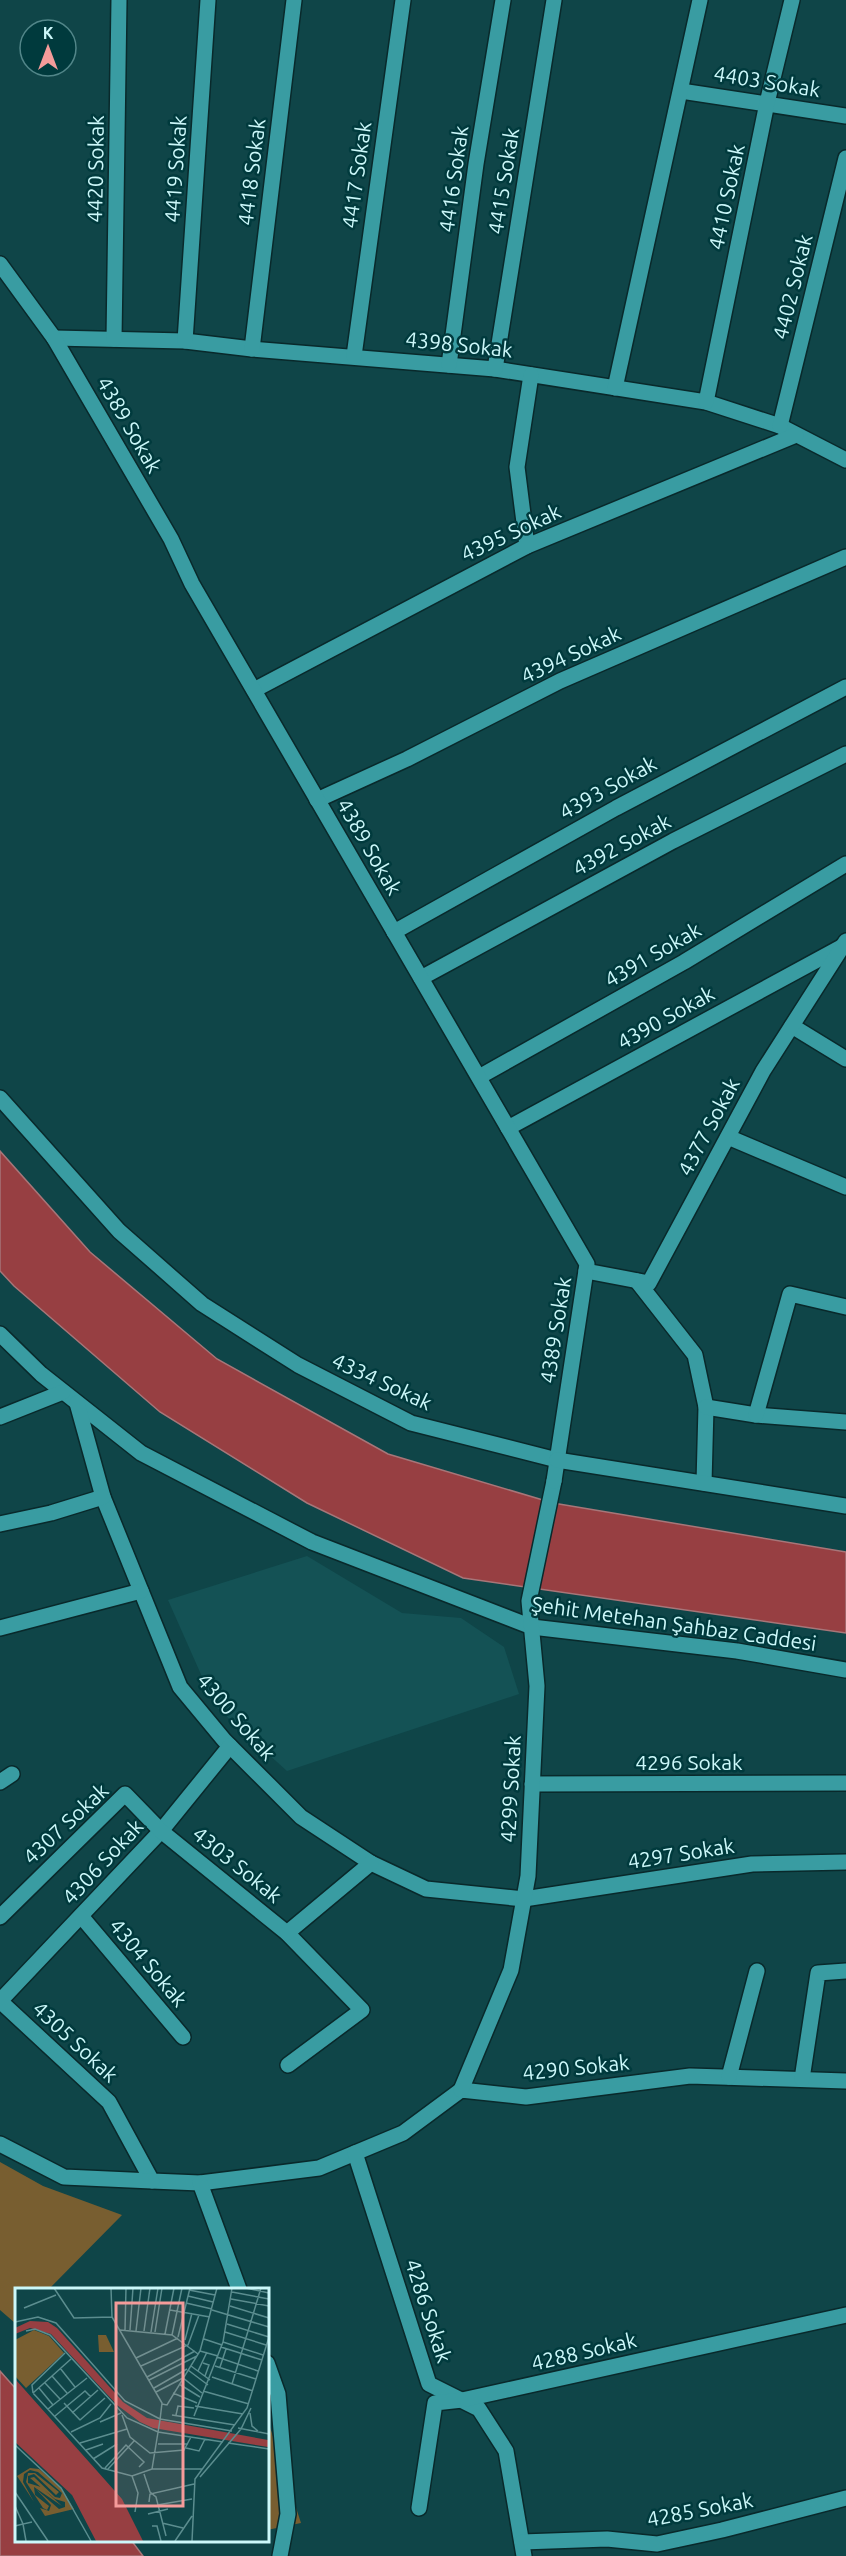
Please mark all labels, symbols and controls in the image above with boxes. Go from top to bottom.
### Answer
north arrow [18,18,78,78]
text: K [43,24,54,42]
street label: 4403 Sokak [712,61,822,101]
street label: 4419 Sokak [159,114,191,223]
street label: 4420 Sokak [82,115,108,223]
street label: 4418 Sokak [233,117,270,227]
street label: 4417 Sokak [337,120,375,230]
street label: 4416 Sokak [434,124,472,234]
street label: 4415 Sokak [483,126,523,236]
street label: 4410 Sokak [703,141,749,252]
street label: 4402 Sokak [767,231,817,342]
street label: 4398 Sokak [404,326,514,362]
street label: 4389 Sokak [93,372,167,477]
street label: 4395 Sokak [457,498,565,566]
street label: 4394 Sokak [517,620,625,688]
street label: 4393 Sokak [555,750,661,824]
street label: 4389 Sokak [333,794,407,899]
street label: 4392 Sokak [568,808,675,880]
street label: 4391 Sokak [600,917,705,991]
street label: 4390 Sokak [613,980,719,1054]
street label: 4377 Sokak [672,1073,744,1180]
street label: 4389 Sokak [535,1275,575,1385]
street label: 4334 Sokak [329,1348,437,1415]
street label: Şehit Metehan Şahbaz Caddesi [530,1591,818,1655]
street label: 4300 Sokak [192,1668,281,1765]
street label: 4299 Sokak [495,1734,525,1843]
street label: 4296 Sokak [635,1750,743,1774]
street label: 4307 Sokak [18,1778,113,1869]
street label: 4306 Sokak [57,1814,148,1909]
street label: 4303 Sokak [188,1821,287,1908]
street label: 4297 Sokak [626,1833,736,1873]
street label: 4304 Sokak [105,1913,193,2012]
street label: 4305 Sokak [28,1996,123,2087]
street label: 4290 Sokak [521,2049,631,2085]
street label: 4286 Sokak [401,2256,457,2366]
inset map [15,2288,268,2541]
street label: 4288 Sokak [529,2327,639,2375]
street label: 4285 Sokak [645,2487,755,2531]

